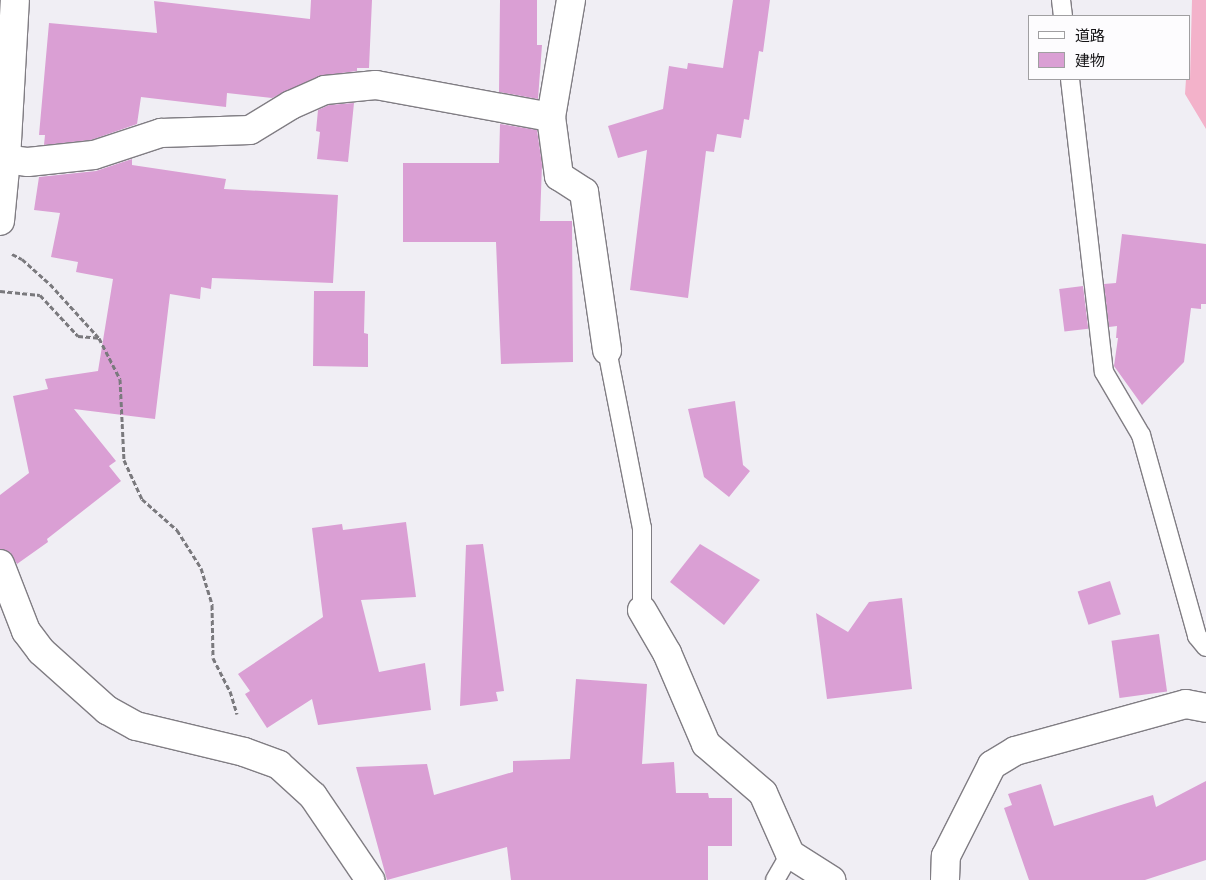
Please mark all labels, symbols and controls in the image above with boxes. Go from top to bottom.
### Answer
legend [1028,15,1191,80]
text: 道路 [1075,27,1105,45]
text: 建物 [1075,52,1105,70]

